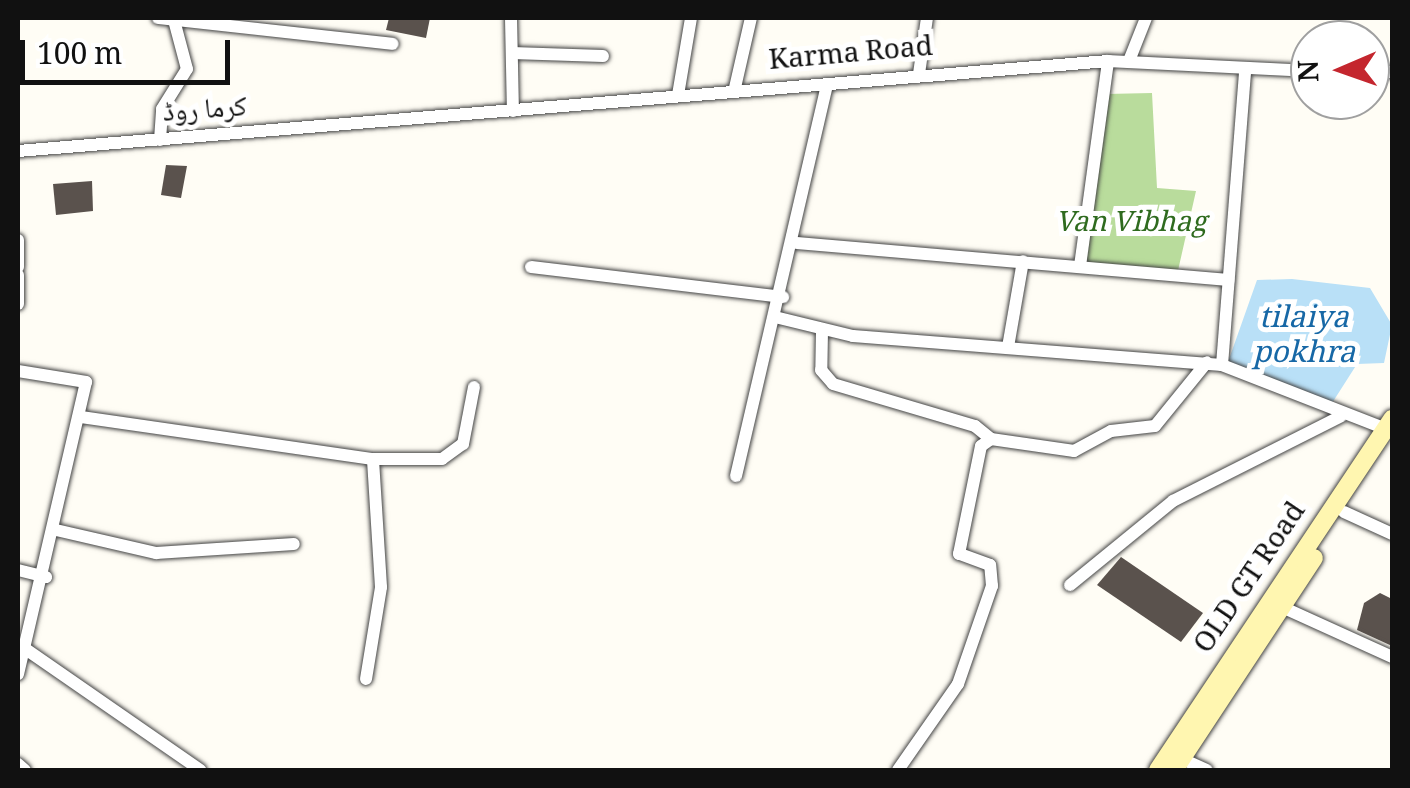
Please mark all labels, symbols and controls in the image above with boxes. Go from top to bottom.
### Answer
scale bar [25,20,235,82]
north arrow [1290,20,1390,120]
text: 100 m [37,32,122,83]
street label: Karma Road [768,32,934,80]
text: N [1288,59,1336,83]
street label: کرما روڈ [162,92,248,132]
park label: Van Vibhag [1056,208,1206,242]
water label: tilaiya pokhra [1253,303,1355,374]
street label: OLD GT Road [1189,497,1315,661]

